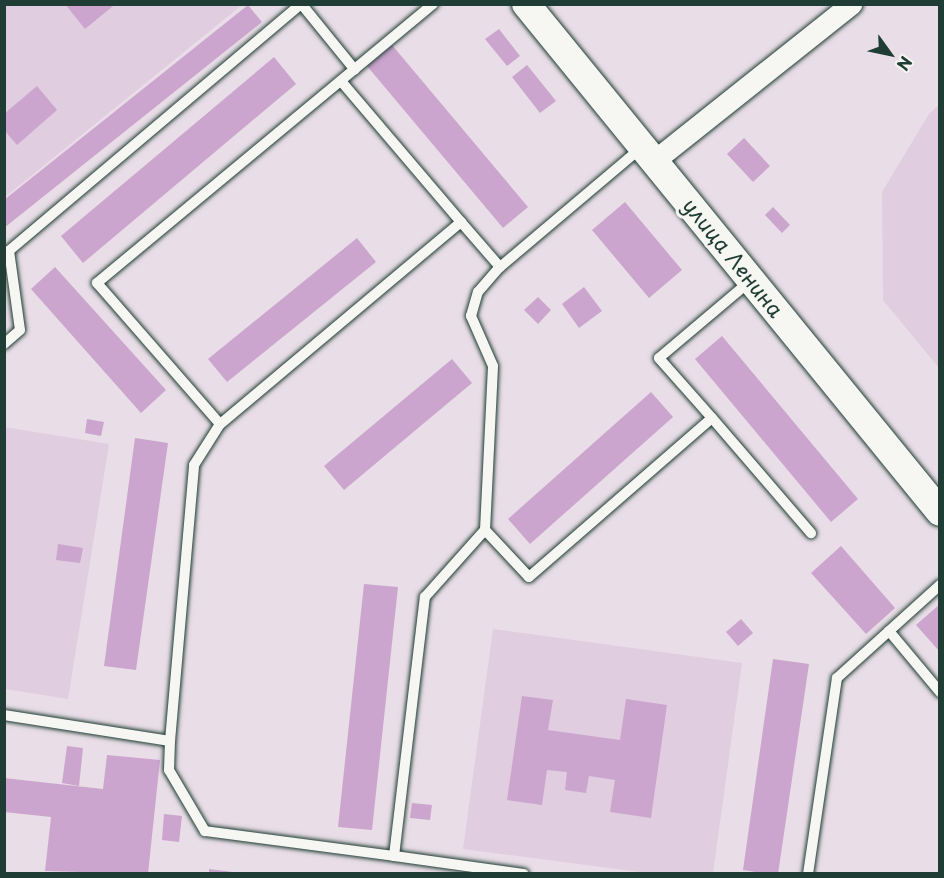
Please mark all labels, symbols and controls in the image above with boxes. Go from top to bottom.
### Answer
north arrow [860,24,920,84]
text: N [892,52,919,76]
street label: улица Ленина [678,192,790,322]

